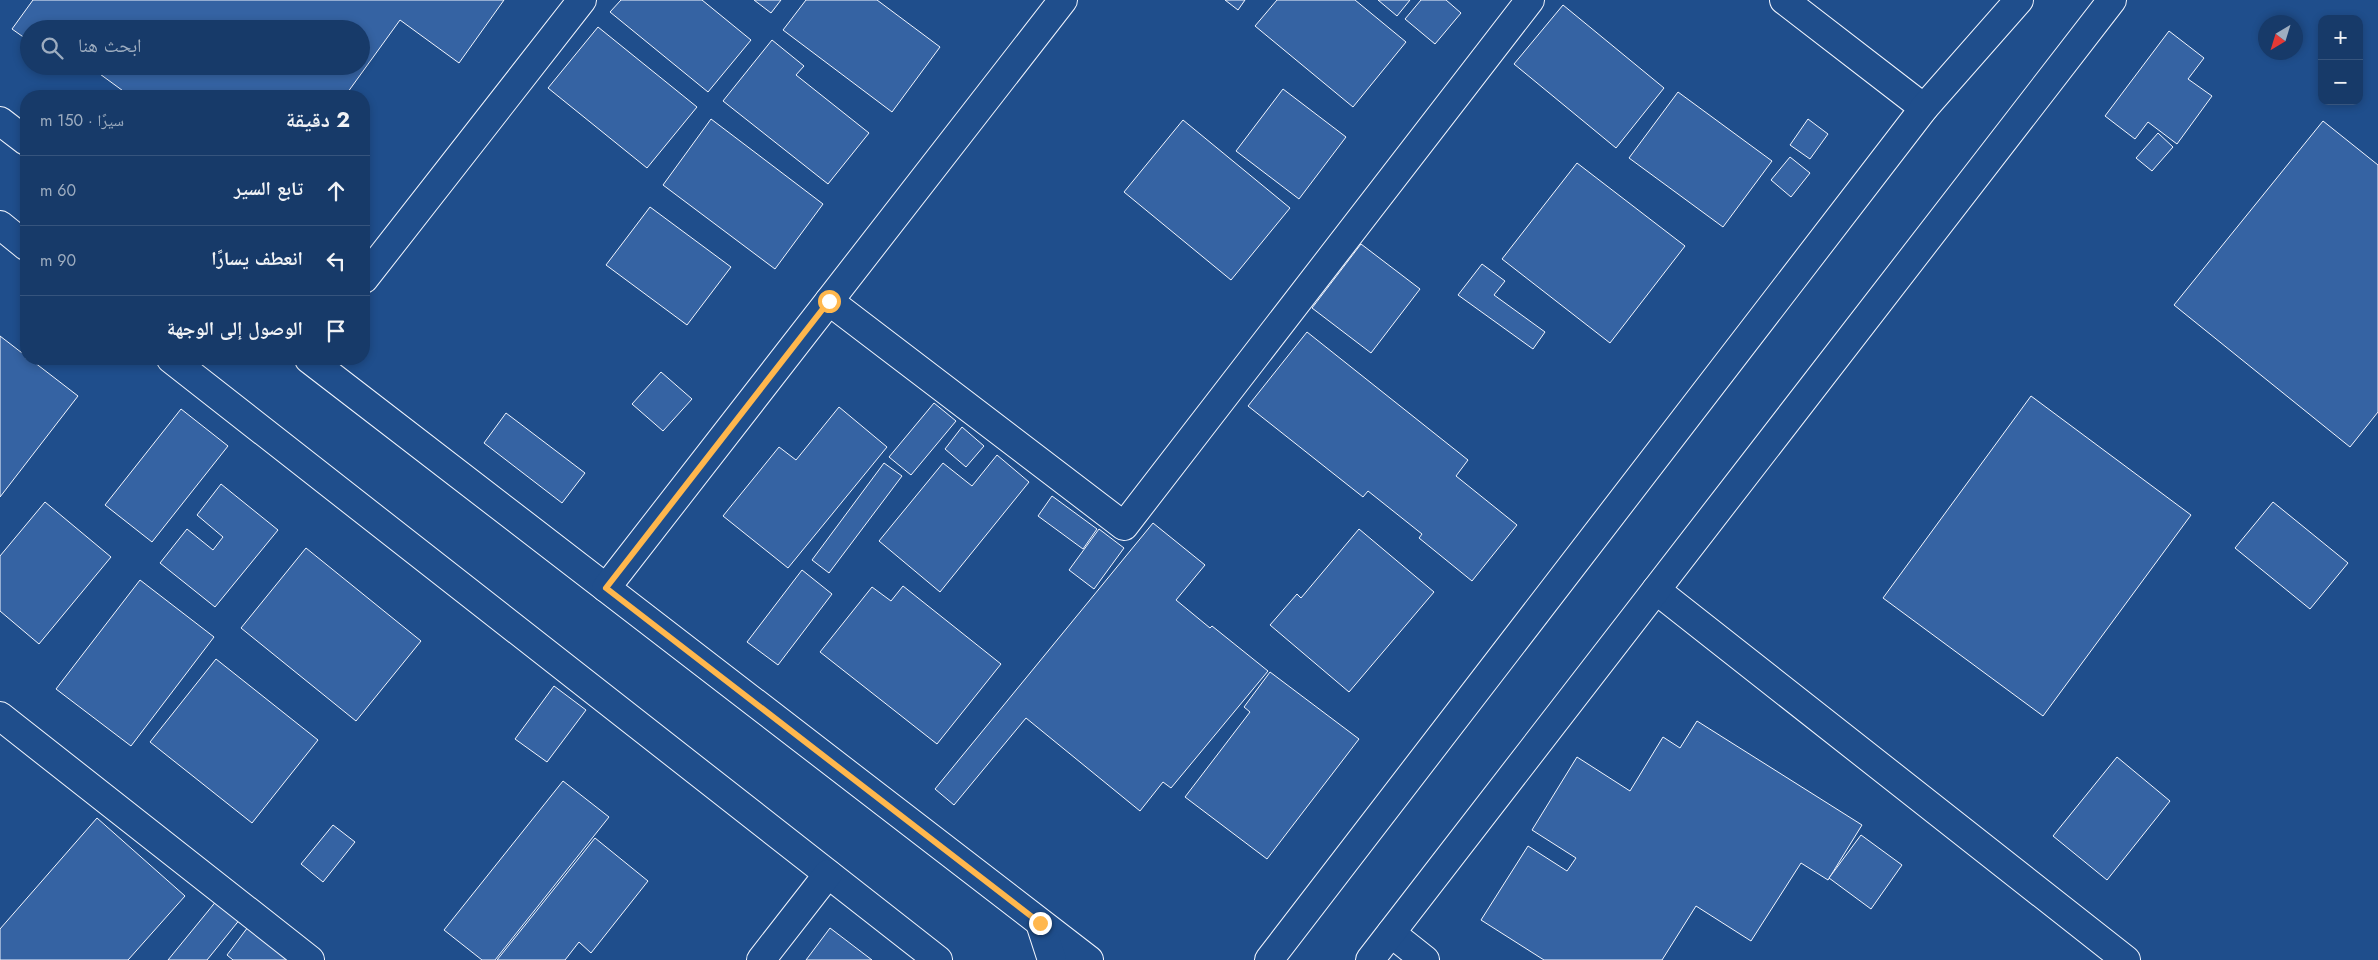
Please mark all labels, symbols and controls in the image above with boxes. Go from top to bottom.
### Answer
north arrow [2258,15,2303,60]
map controls [2318,15,2363,105]
button: + [2318,15,2363,60]
search box [20,20,370,75]
text: ابحث هنا [78,32,142,59]
icon: search [38,34,66,62]
button: − [2318,60,2363,105]
text: 2 دقيقة [286,105,350,135]
text: سيرًا · 150 m [40,109,124,132]
text: تابع السير [234,175,303,202]
icon: ahead [322,177,350,205]
text: 60 m [40,179,76,202]
text: انعطف يسارًا [211,245,303,272]
icon: left [322,247,350,275]
text: 90 m [40,249,76,272]
route start [818,290,841,313]
text: الوصول إلى الوجهة [167,315,303,342]
icon: arrive [322,317,350,345]
route end [1029,912,1052,935]

